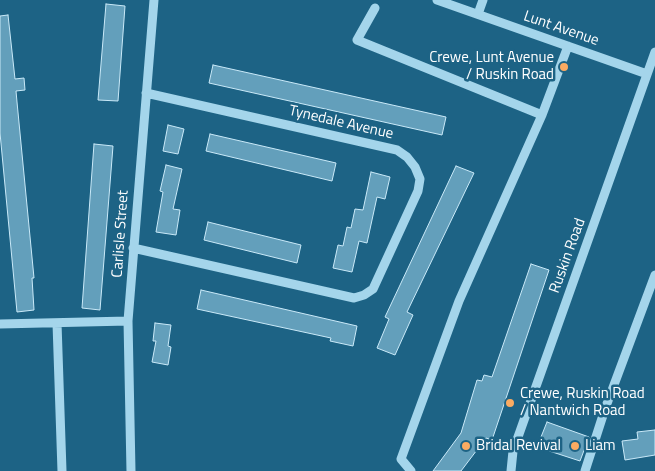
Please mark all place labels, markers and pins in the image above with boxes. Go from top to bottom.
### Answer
place label: Crewe, Lunt Avenue / Ruskin Road [429,49,554,84]
marker: Crewe, Lunt Avenue / Ruskin Road [558,61,570,73]
place label: Crewe, Ruskin Road / Nantwich Road [520,385,645,420]
marker: Crewe, Ruskin Road / Nantwich Road [504,397,516,409]
place label: Bridal Revival [476,437,561,455]
place label: Liam [585,437,616,455]
marker: Bridal Revival [460,440,472,452]
marker: Liam [569,440,581,452]

